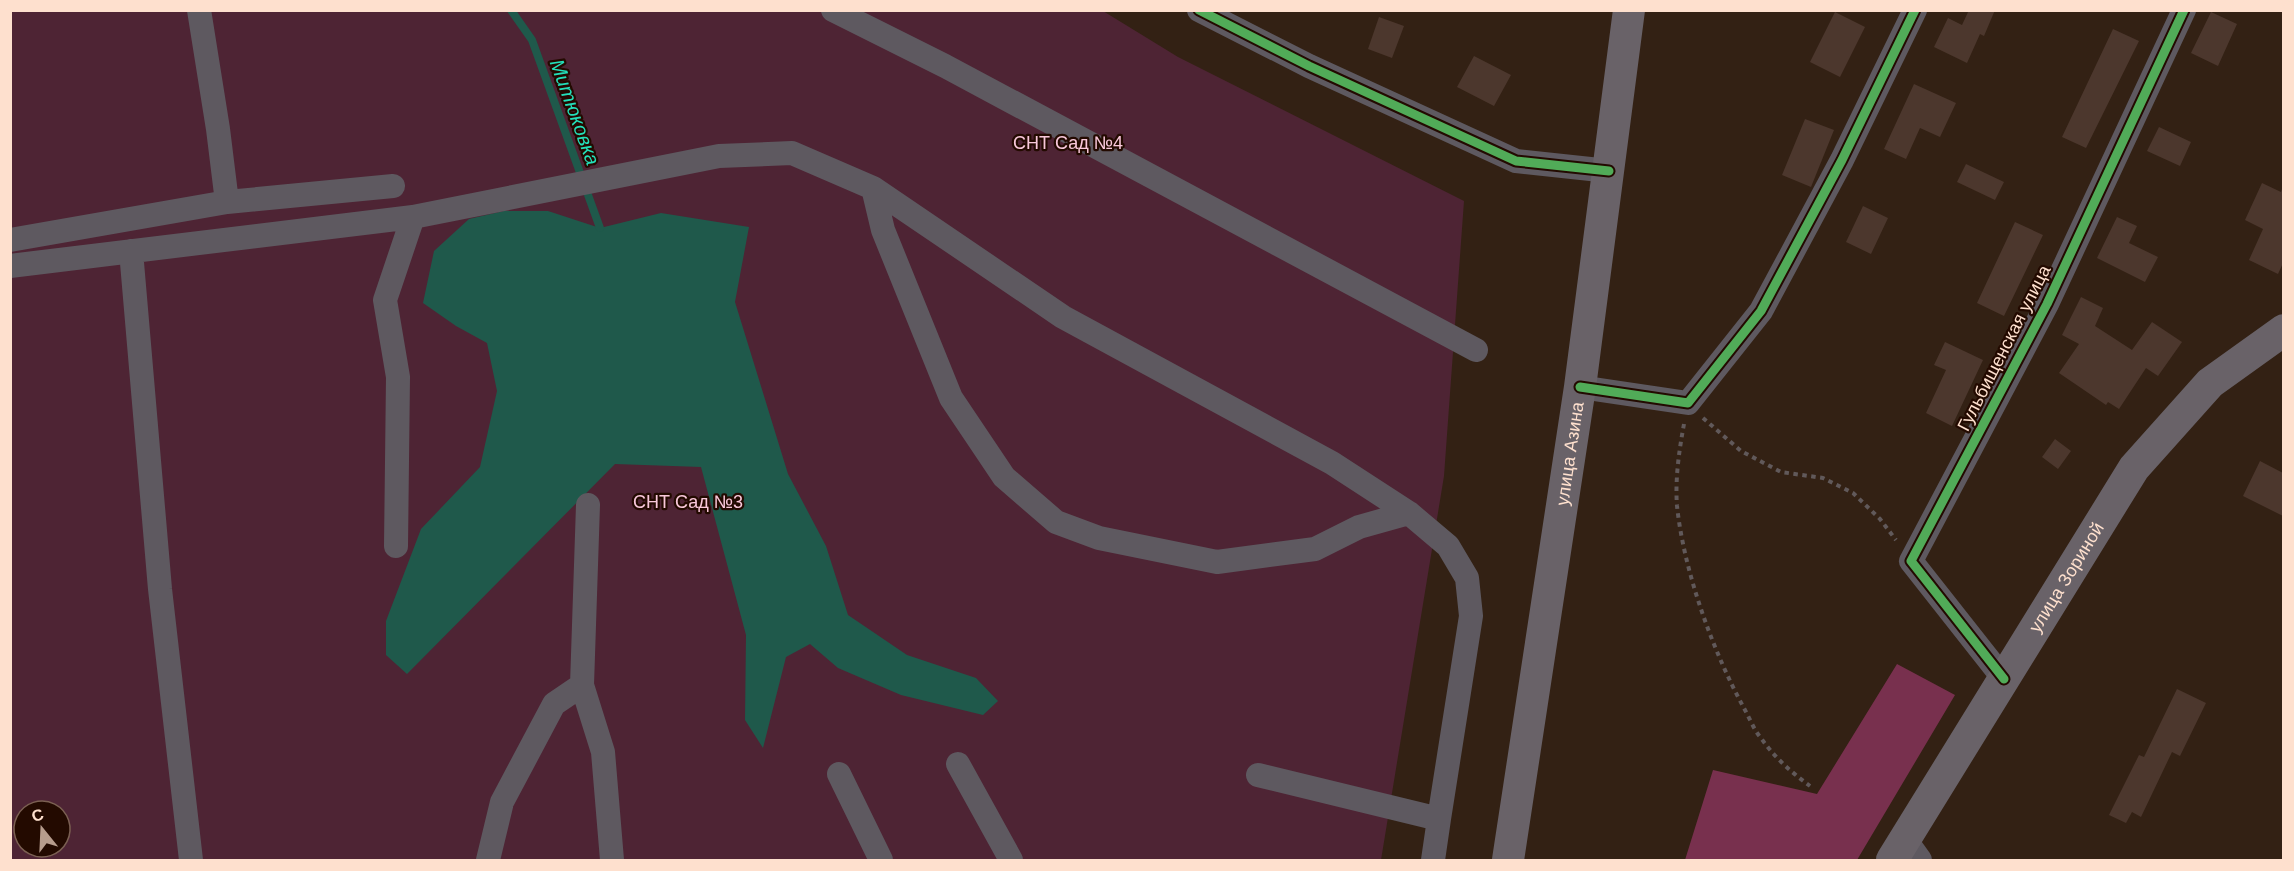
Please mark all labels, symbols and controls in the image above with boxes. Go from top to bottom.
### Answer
water label: Митюковка [546,56,604,168]
park label: СНТ Сад №4 [1013,133,1123,153]
street label: Гульбищенская улица [1953,261,2055,434]
street label: улица Азина [1552,399,1588,507]
park label: СНТ Сад №3 [633,492,743,512]
street label: улица Зориной [2025,519,2108,636]
north arrow [12,799,72,859]
text: С [29,805,46,825]

